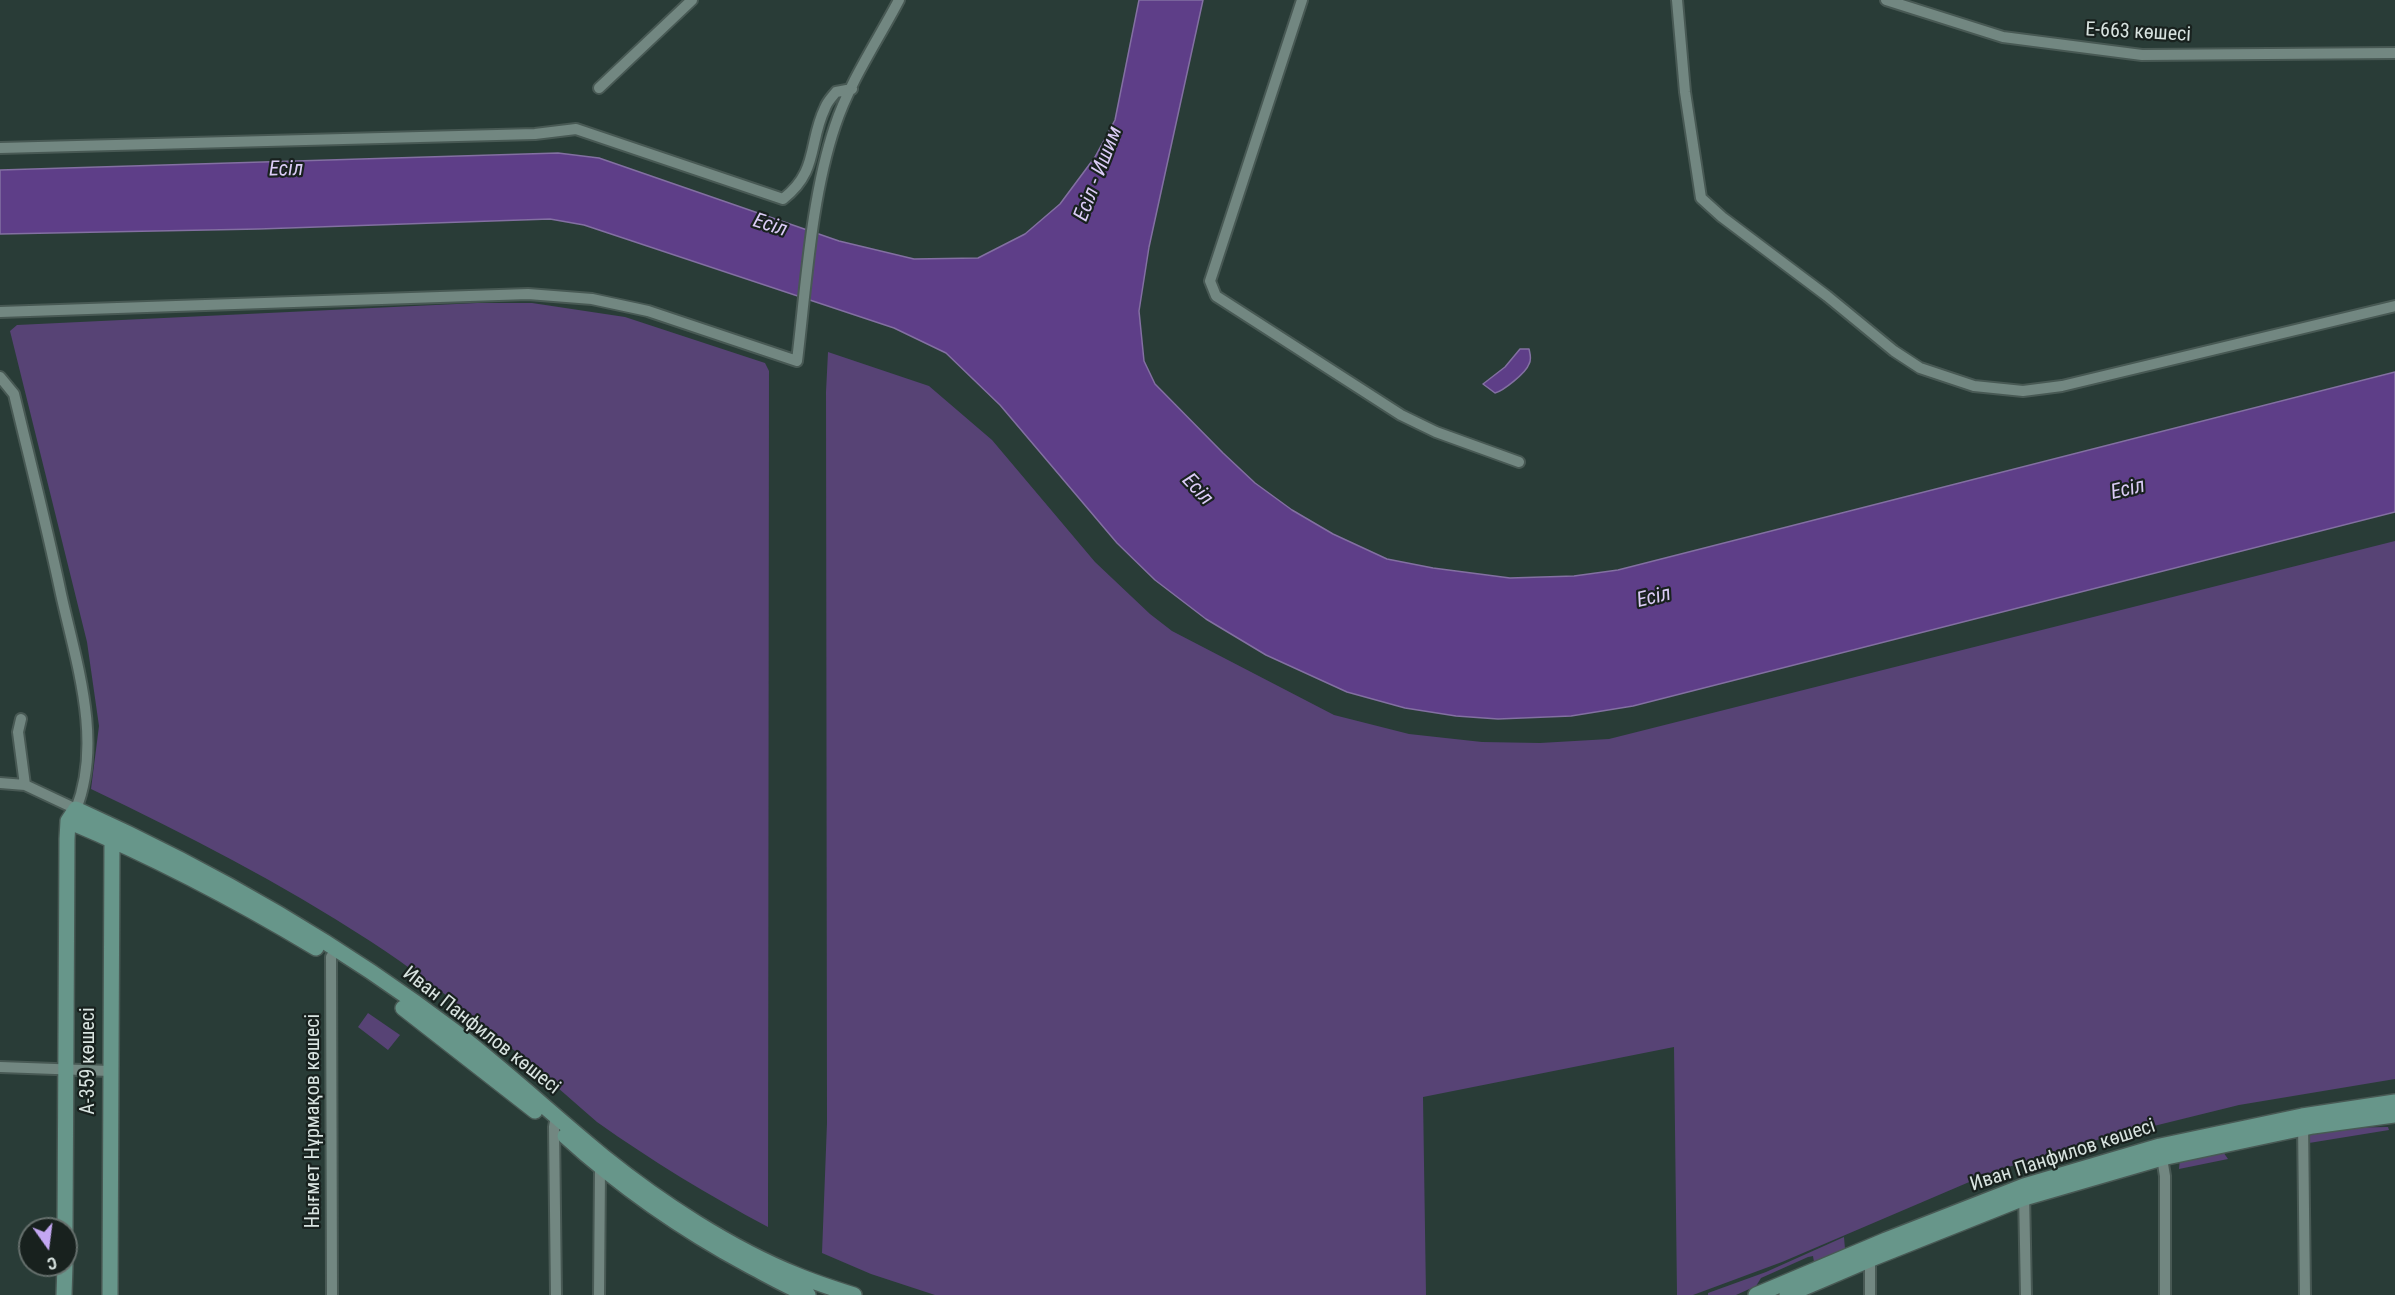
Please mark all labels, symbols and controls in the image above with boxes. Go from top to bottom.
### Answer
street label: Е-663 көшесі [2085,18,2191,48]
water label: Есіл - Ишим [1069,123,1129,225]
water label: Есіл [269,157,303,183]
water label: Есіл [750,209,790,243]
water label: Есіл [1176,469,1218,511]
water label: Есіл [2108,474,2148,506]
water label: Есіл [1634,582,1674,614]
street label: Иван Панфилов көшесі [397,962,565,1100]
street label: А-359 көшесі [77,1007,101,1115]
street label: Нығмет Нұрмақов көшесі [302,1014,326,1228]
street label: Иван Панфилов көшесі [1967,1115,2159,1197]
north arrow [18,1217,78,1277]
text: С [45,1253,59,1273]

